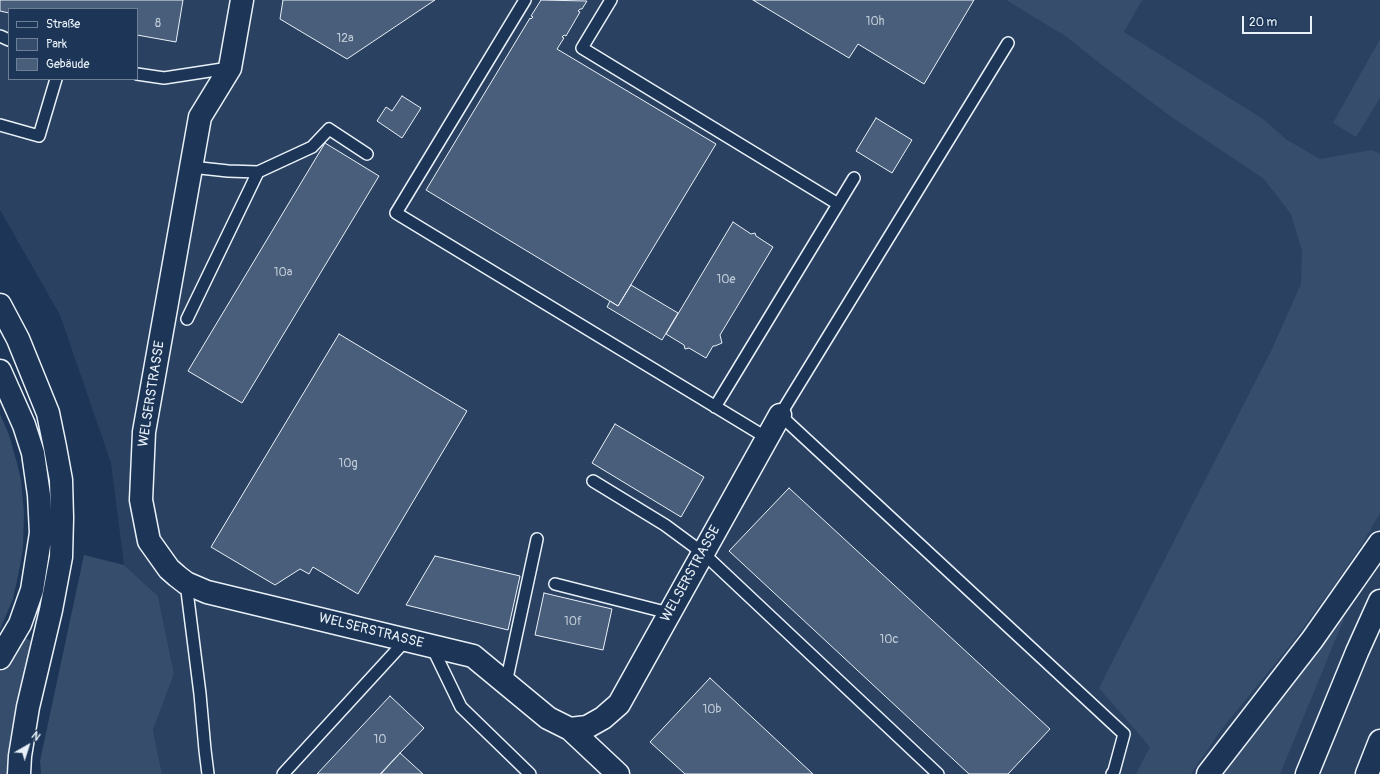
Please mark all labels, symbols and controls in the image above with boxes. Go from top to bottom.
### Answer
legend [8,8,138,80]
scale bar [1244,8,1314,34]
house number: 10h [866,15,884,29]
text: 20 m [1249,15,1277,30]
text: Straße [46,17,80,32]
house number: 8 [155,17,161,31]
house number: 12a [337,32,353,46]
text: Park [46,37,67,52]
text: Gebäude [46,57,89,72]
house number: 10a [274,266,292,280]
house number: 10e [717,273,735,287]
street label: WELSERSTRASSE [135,340,169,448]
house number: 10g [339,457,357,471]
street label: WELSERSTRASSE [658,523,724,625]
street label: WELSERSTRASSE [317,610,425,652]
house number: 10f [564,615,582,629]
house number: 10c [880,633,898,647]
house number: 10b [703,703,721,717]
north arrow [8,726,48,766]
text: N [29,729,43,744]
house number: 10 [374,733,386,747]

